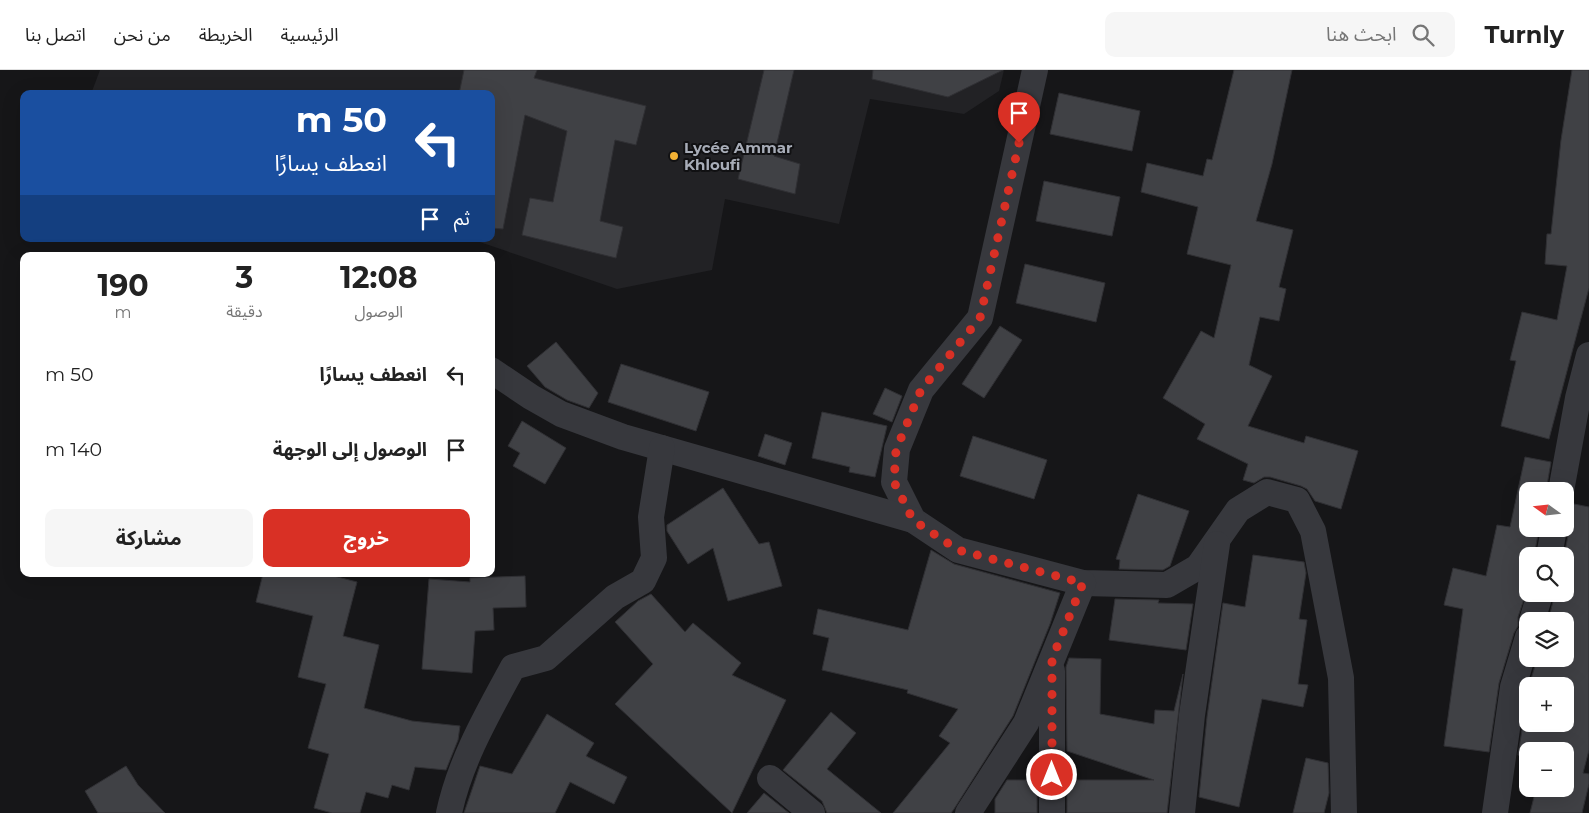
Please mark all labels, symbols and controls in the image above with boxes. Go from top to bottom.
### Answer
search box [1105,12,1455,57]
text: Turnly [1485,20,1564,49]
icon: search [1409,21,1437,49]
text: ابحث هنا [1326,23,1397,46]
text: اتصل بنا [25,24,86,46]
text: من نحن [114,24,171,46]
text: الخريطة [199,24,253,46]
text: الرئيسية [281,24,338,46]
pin [998,92,1040,143]
text: 50 m [296,98,387,141]
icon: arrive [1005,99,1033,127]
icon: left [405,110,470,175]
place label: Lycée Ammar Khloufi [684,138,793,174]
text: انعطف يسارًا [274,150,387,177]
marker: Lycée Ammar Khloufi [668,150,680,162]
icon: arrive [416,205,444,233]
text: ثم [454,207,470,230]
text: 3 [236,259,253,296]
text: 12:08 [340,259,418,296]
text: 190 [97,267,149,304]
text: دقيقة [226,302,263,321]
text: الوصول [354,302,403,321]
text: m [115,303,132,322]
icon: left [442,361,470,389]
text: 50 m [45,363,94,386]
text: انعطف يسارًا [320,363,427,386]
icon: arrive [442,436,470,464]
text: 140 m [45,438,102,461]
text: الوصول إلى الوجهة [273,438,427,461]
north arrow [1519,482,1574,538]
map controls [1519,482,1574,797]
button: مشاركة [45,509,253,567]
button: خروج [263,509,470,567]
button: search [1519,547,1574,602]
button: layers [1519,612,1574,667]
button: + [1519,677,1574,732]
button: − [1519,742,1574,797]
position arrow [1025,748,1077,800]

